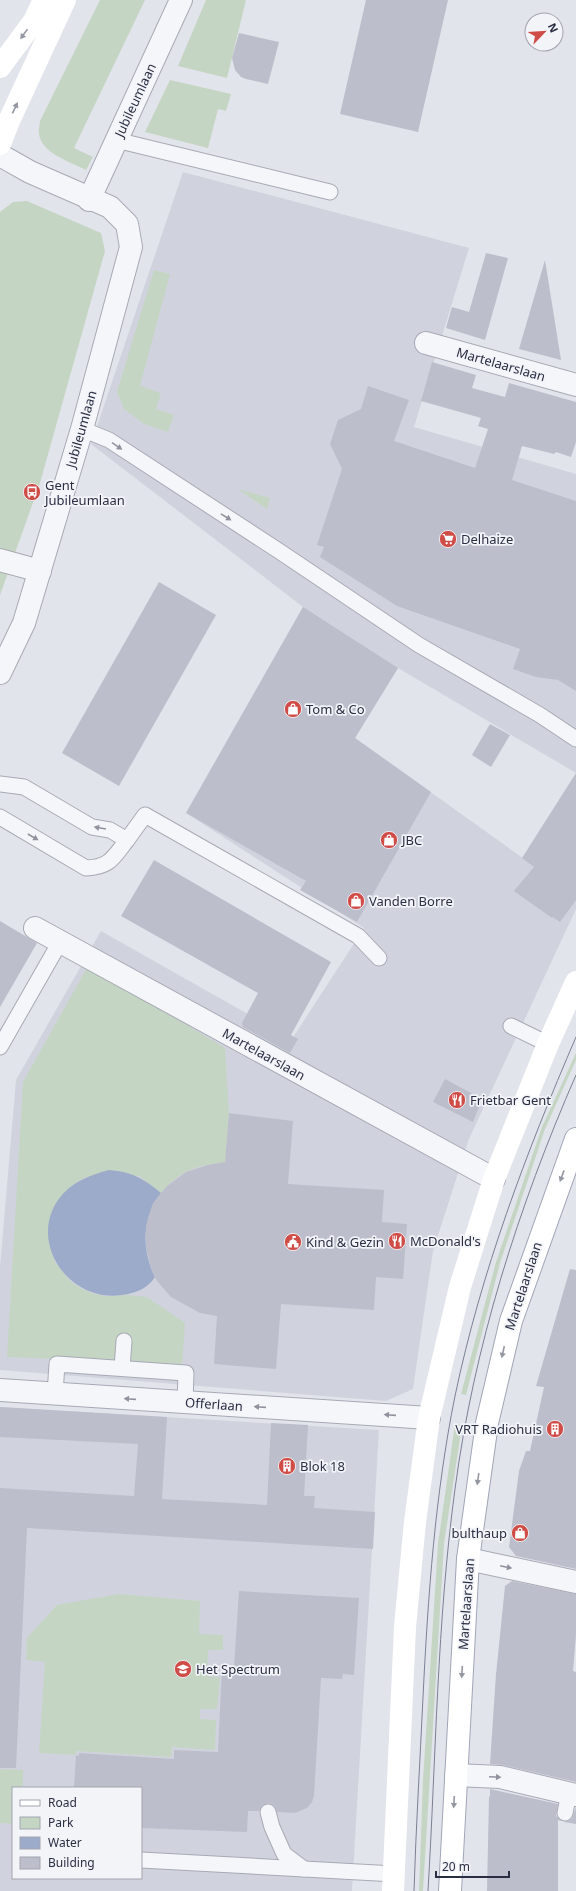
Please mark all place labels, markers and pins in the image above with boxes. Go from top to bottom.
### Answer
place label: Gent Jubileumlaan [43,476,125,509]
bus stop icon: Gent Jubileumlaan [22,482,42,502]
supermarket icon: Delhaize [438,529,458,549]
place label: Delhaize [461,530,513,548]
shop icon: Tom & Co [283,699,303,719]
place label: Tom & Co [306,700,365,718]
shop icon: JBC [379,830,399,850]
place label: JBC [400,831,422,849]
shop icon: Vanden Borre [346,891,366,911]
place label: Vanden Borre [369,892,453,910]
restaurant icon: Frietbar Gent [447,1090,467,1110]
place label: Frietbar Gent [470,1091,551,1109]
restaurant icon: McDonald's [387,1231,407,1251]
public building icon: Kind & Gezin [283,1232,303,1252]
place label: McDonald's [410,1232,481,1250]
place label: Kind & Gezin [306,1233,384,1251]
building icon: VRT Radiohuis [545,1419,565,1439]
place label: VRT Radiohuis [455,1420,542,1438]
building icon: Blok 18 [277,1456,297,1476]
place label: Blok 18 [300,1457,345,1475]
shop icon: bulthaup [510,1523,530,1543]
place label: bulthaup [452,1524,507,1542]
school or university icon: Het Spectrum [173,1659,193,1679]
place label: Het Spectrum [196,1660,280,1678]

